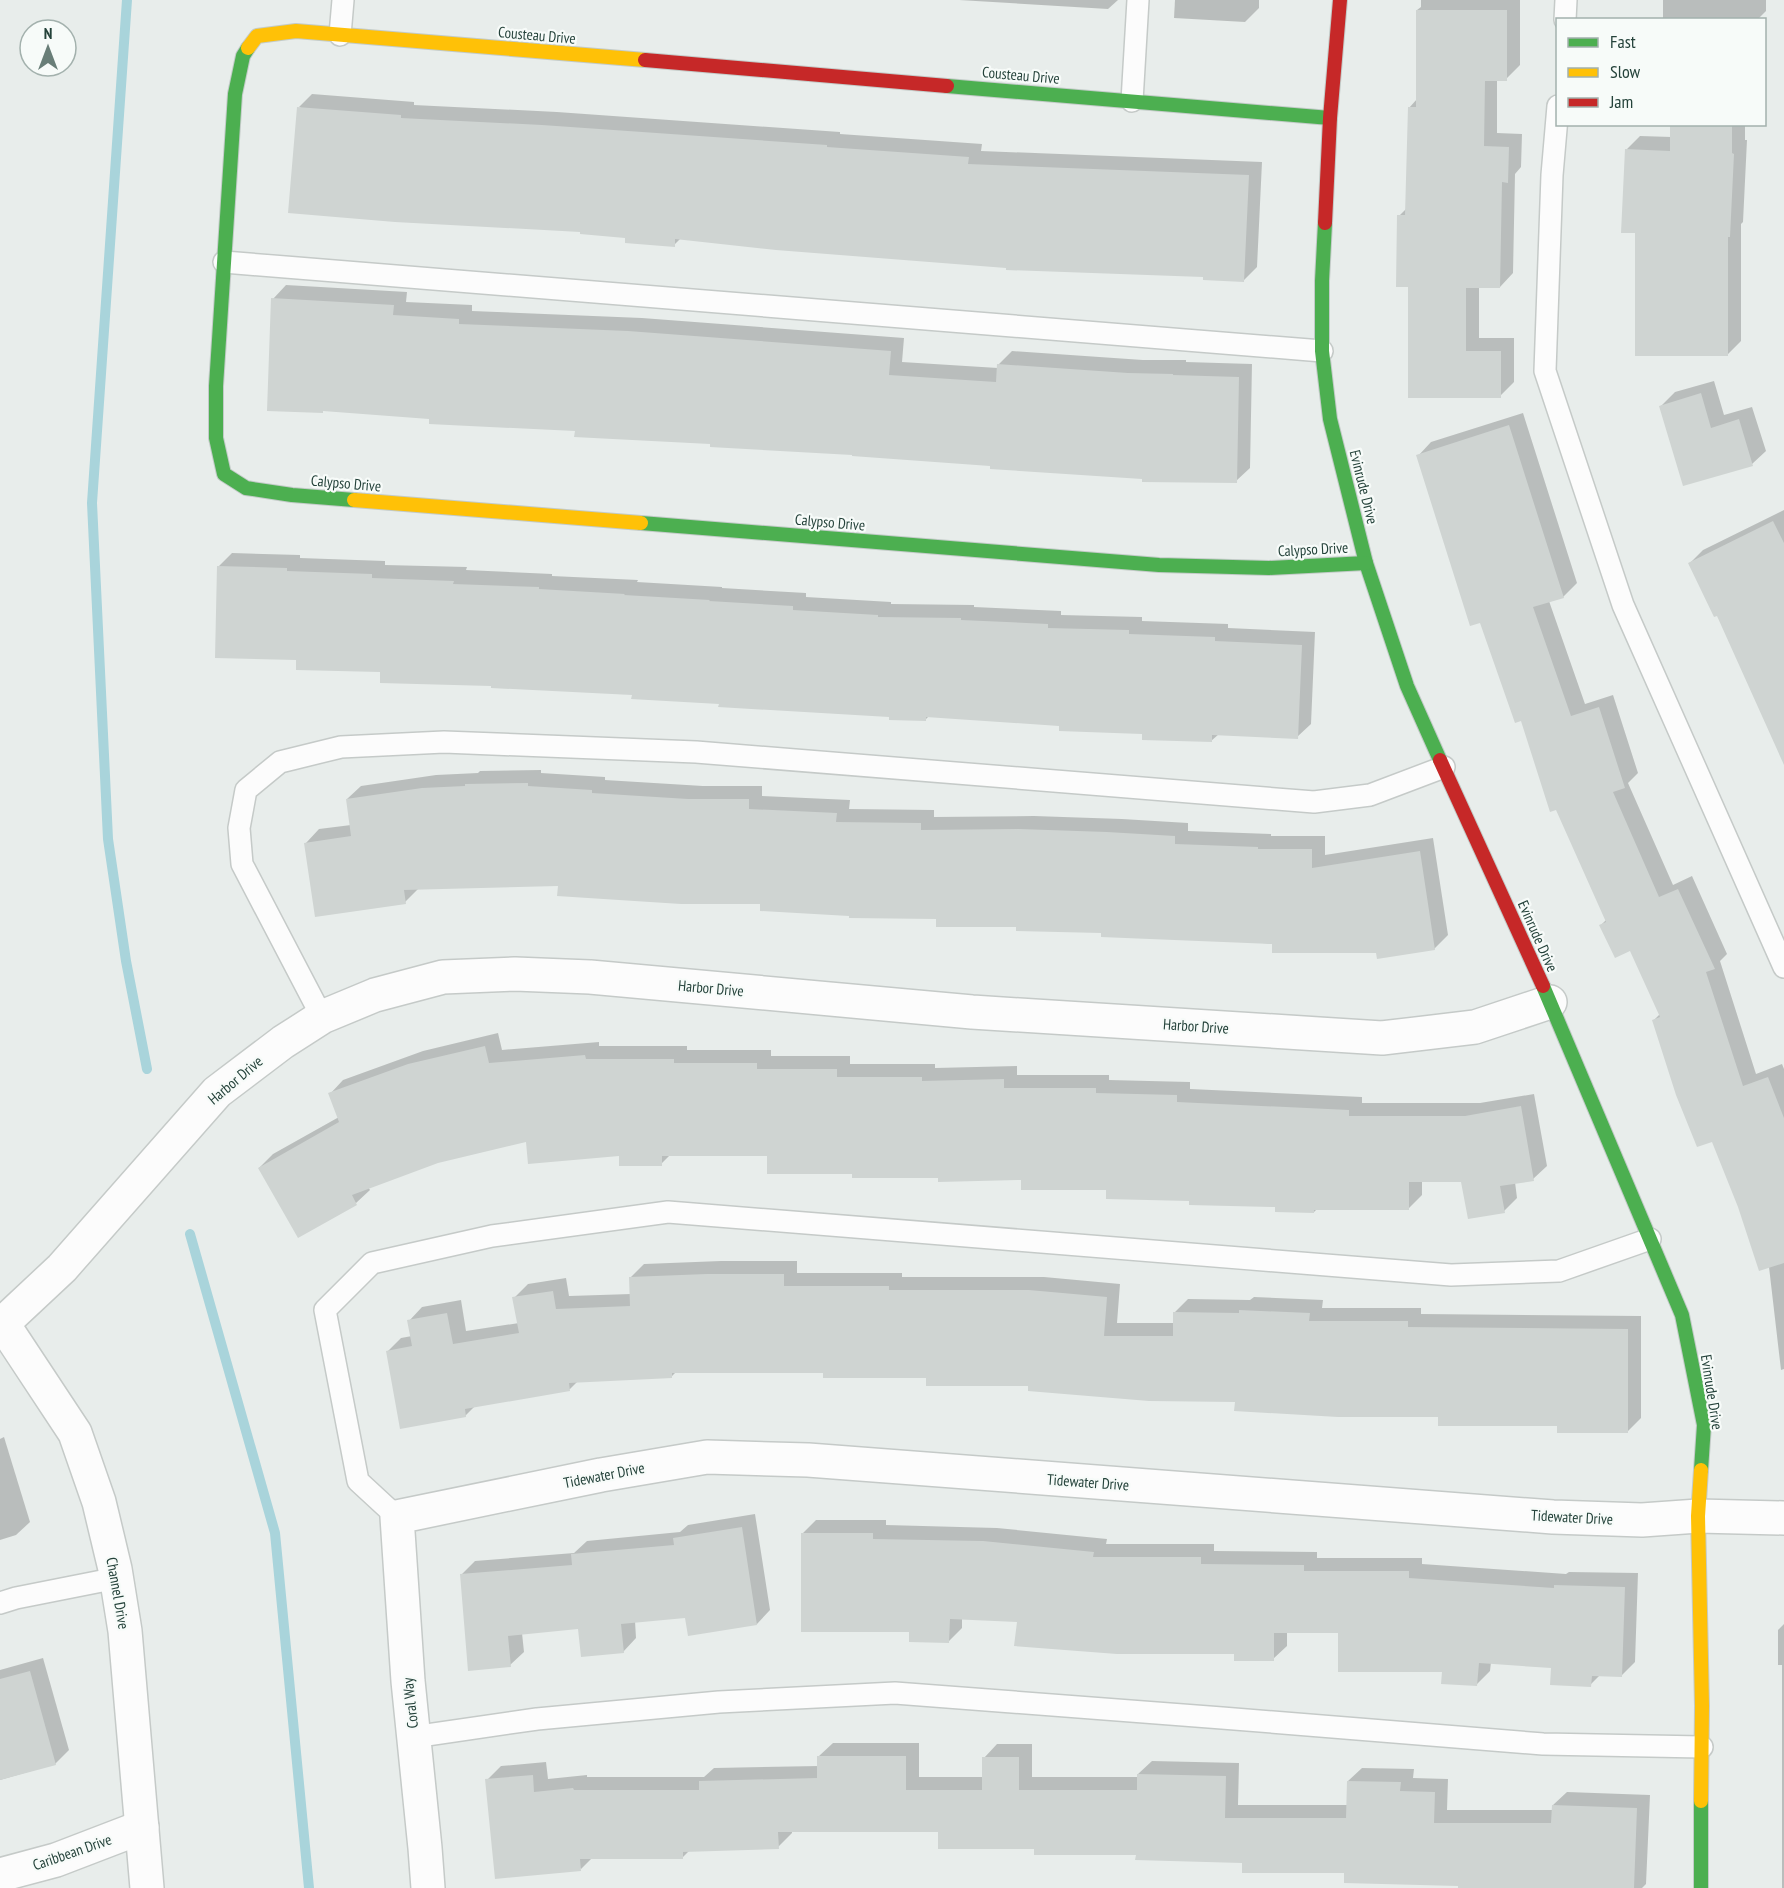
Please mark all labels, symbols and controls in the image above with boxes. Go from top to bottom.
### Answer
north arrow [18,18,78,78]
legend [1556,18,1766,126]
street label: Cousteau Drive [497,22,577,48]
text: N [44,23,52,43]
text: Fast [1610,30,1636,53]
text: Slow [1610,60,1641,83]
street label: Cousteau Drive [981,62,1061,88]
text: Jam [1609,90,1633,113]
street label: Evinrude Drive [1346,448,1382,526]
street label: Calypso Drive [310,470,382,496]
street label: Calypso Drive [794,509,866,535]
street label: Calypso Drive [1277,538,1349,560]
street label: Evinrude Drive [1514,897,1562,975]
street label: Harbor Drive [677,976,745,1000]
street label: Harbor Drive [1163,1014,1229,1038]
street label: Harbor Drive [204,1052,266,1108]
street label: Evinrude Drive [1697,1353,1727,1431]
street label: Tidewater Drive [562,1458,646,1492]
street label: Tidewater Drive [1046,1470,1130,1494]
street label: Tidewater Drive [1530,1505,1614,1529]
street label: Channel Drive [102,1556,134,1630]
street label: Coral Way [398,1676,422,1729]
street label: Caribbean Drive [30,1830,114,1874]

